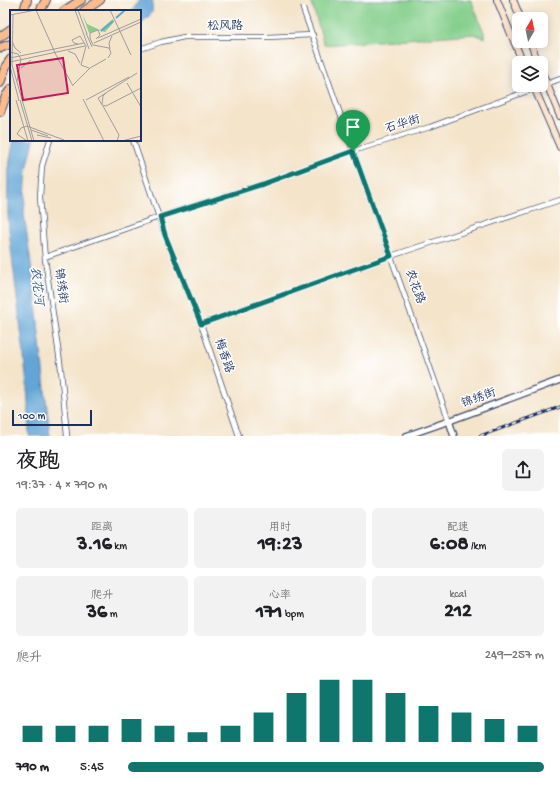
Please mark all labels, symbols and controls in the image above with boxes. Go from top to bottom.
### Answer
inset map [10,10,141,141]
north arrow [512,12,548,48]
map controls [512,12,548,92]
street label: 松风路 [207,19,243,34]
button: layers [512,56,548,92]
pin [336,110,370,151]
street label: 石华街 [383,112,422,137]
icon: arrive [342,116,364,138]
water label: 农花河 [26,266,47,308]
street label: 锦绣街 [51,267,70,305]
street label: 农花路 [401,267,428,306]
street label: 梅香路 [211,336,237,375]
street label: 锦绣街 [459,385,498,412]
scale bar [12,408,92,427]
text: 100 m [18,411,45,423]
button: share [502,449,544,491]
text: 夜跑 [16,450,60,476]
text: 19:37 · 4 × 790 m [16,478,107,493]
text: 距离 [91,522,113,534]
text: 用时 [269,522,291,534]
text: 配速 [447,522,469,534]
text: 3.16 [77,534,112,557]
text: 19:23 [258,534,302,557]
text: 6:08 [430,534,468,557]
text: km [112,541,127,553]
text: /km [468,541,486,553]
text: kcal [449,589,467,601]
text: 爬升 [91,590,113,602]
text: 心率 [269,590,291,602]
text: 212 [444,601,472,624]
text: 36 [87,602,107,625]
text: 171 [256,602,282,625]
text: m [107,609,117,621]
text: bpm [282,609,304,621]
text: 249–257 m [485,648,544,663]
text: 爬升 [16,651,42,666]
text: 790 m [16,760,49,775]
text: 5:45 [80,760,104,775]

